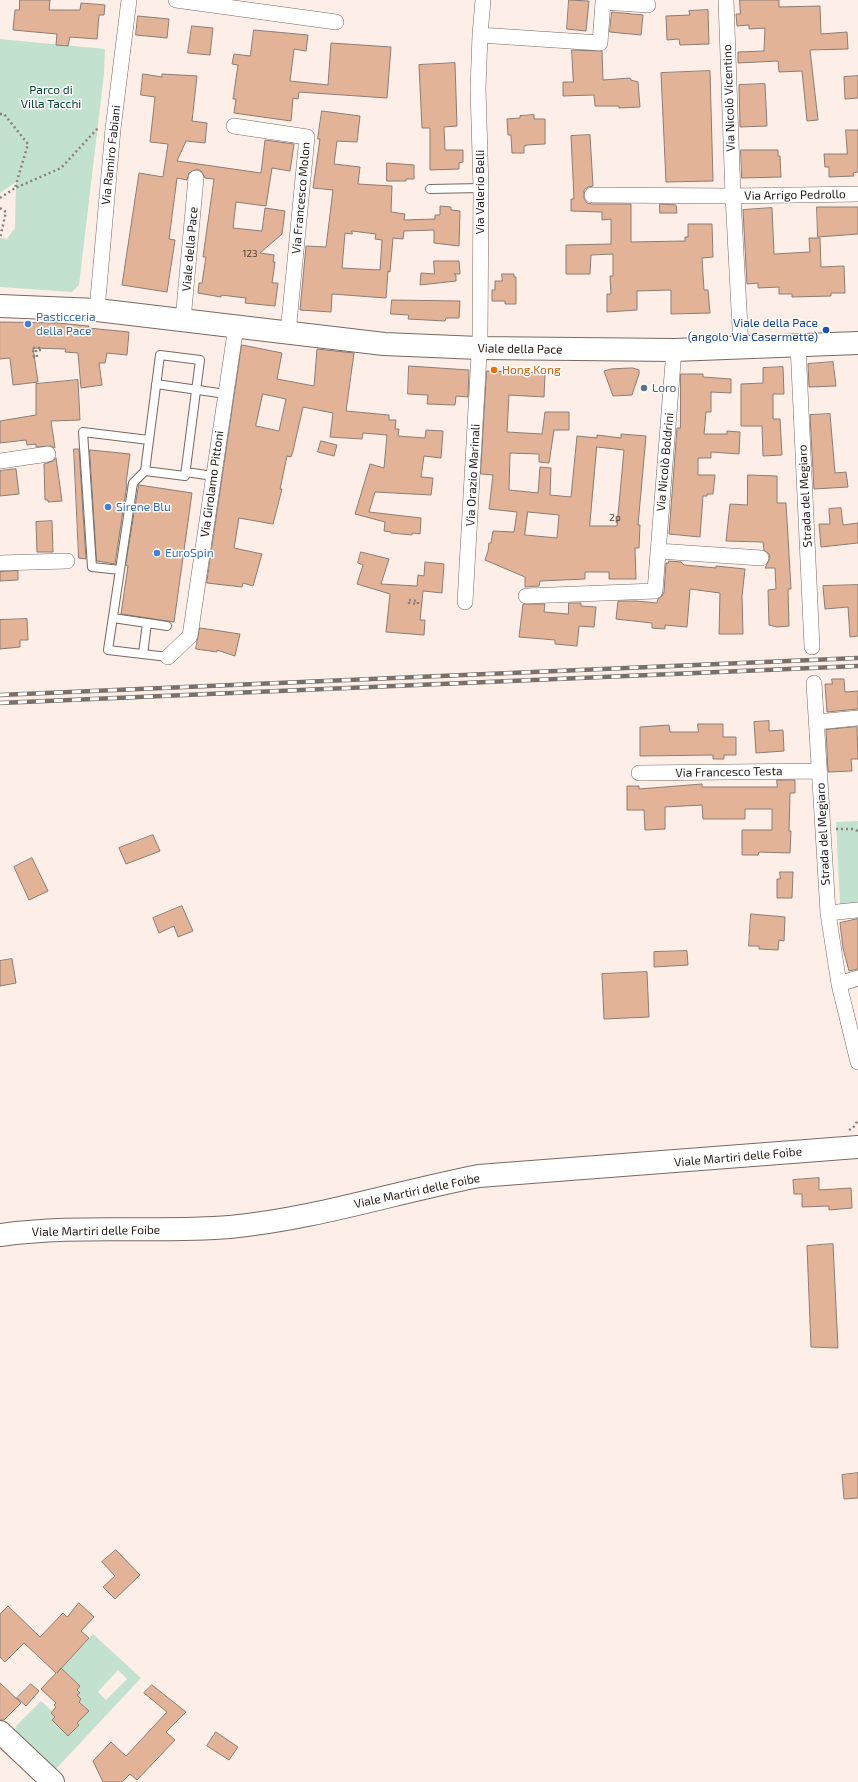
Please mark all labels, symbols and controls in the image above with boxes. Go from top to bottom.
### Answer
street label: Via Nicolò Vicentino [720,44,738,152]
park label: Parco di Villa Tacchi [21,83,81,111]
street label: Via Ramiro Fabiani [99,104,123,206]
street label: Via Francesco Molon [289,141,313,255]
street label: Via Valerio Belli [473,150,487,234]
street label: Via Arrigo Pedrollo [744,187,846,203]
street label: Viale della Pace [179,206,201,292]
house number: 123 [242,248,258,260]
place label: Pasticceria della Pace [36,310,96,338]
place label: Viale della Pace (angolo Via Casermette) [688,316,818,344]
marker: Pasticceria della Pace [23,319,33,329]
marker: Viale della Pace (angolo Via Casermette) [821,325,831,335]
street label: Viale della Pace [477,341,563,357]
place label: Hong Kong [502,363,561,377]
marker: Hong Kong [489,365,499,375]
place label: Loro [652,381,676,395]
marker: Loro [639,383,649,393]
street label: Via Nicolò Boldrini [654,412,676,512]
street label: Via Orazio Marinali [463,423,483,527]
street label: Via Girolamo Pittoni [197,430,227,538]
street label: Strada del Megiaro [795,444,815,548]
place label: Sirene Blu [116,500,171,514]
marker: Sirene Blu [103,502,113,512]
house number: 2p [609,512,621,524]
place label: EuroSpin [165,546,214,560]
marker: EuroSpin [152,548,162,558]
street label: Via Francesco Testa [675,764,783,780]
street label: Strada del Megiaro [813,782,833,886]
street label: Viale Martiri delle Foibe [673,1144,803,1170]
street label: Viale Martiri delle Foibe [353,1171,481,1211]
street label: Viale Martiri delle Foibe [32,1223,160,1239]

